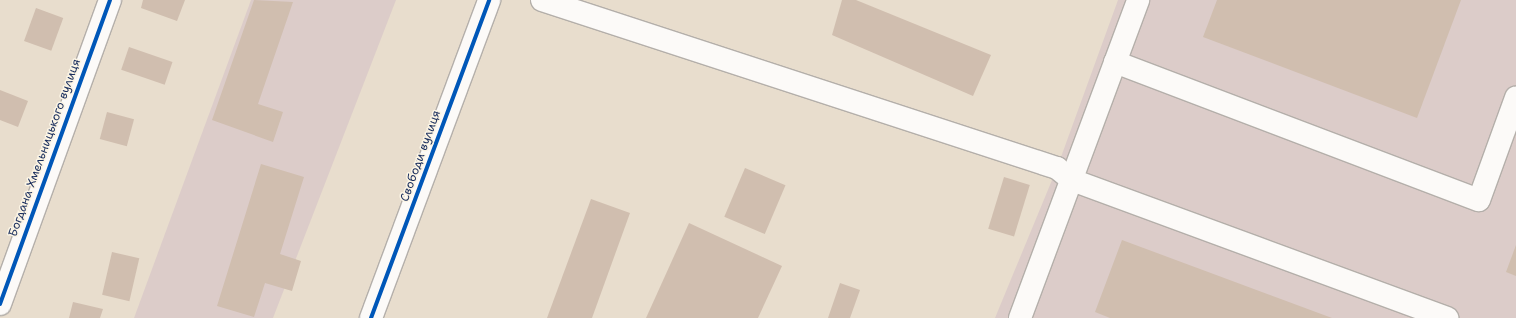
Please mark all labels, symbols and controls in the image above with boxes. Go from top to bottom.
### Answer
street label: Богдана Хмельницького вулиця [6,57,84,239]
street label: Свободи вулиця [398,108,444,204]

